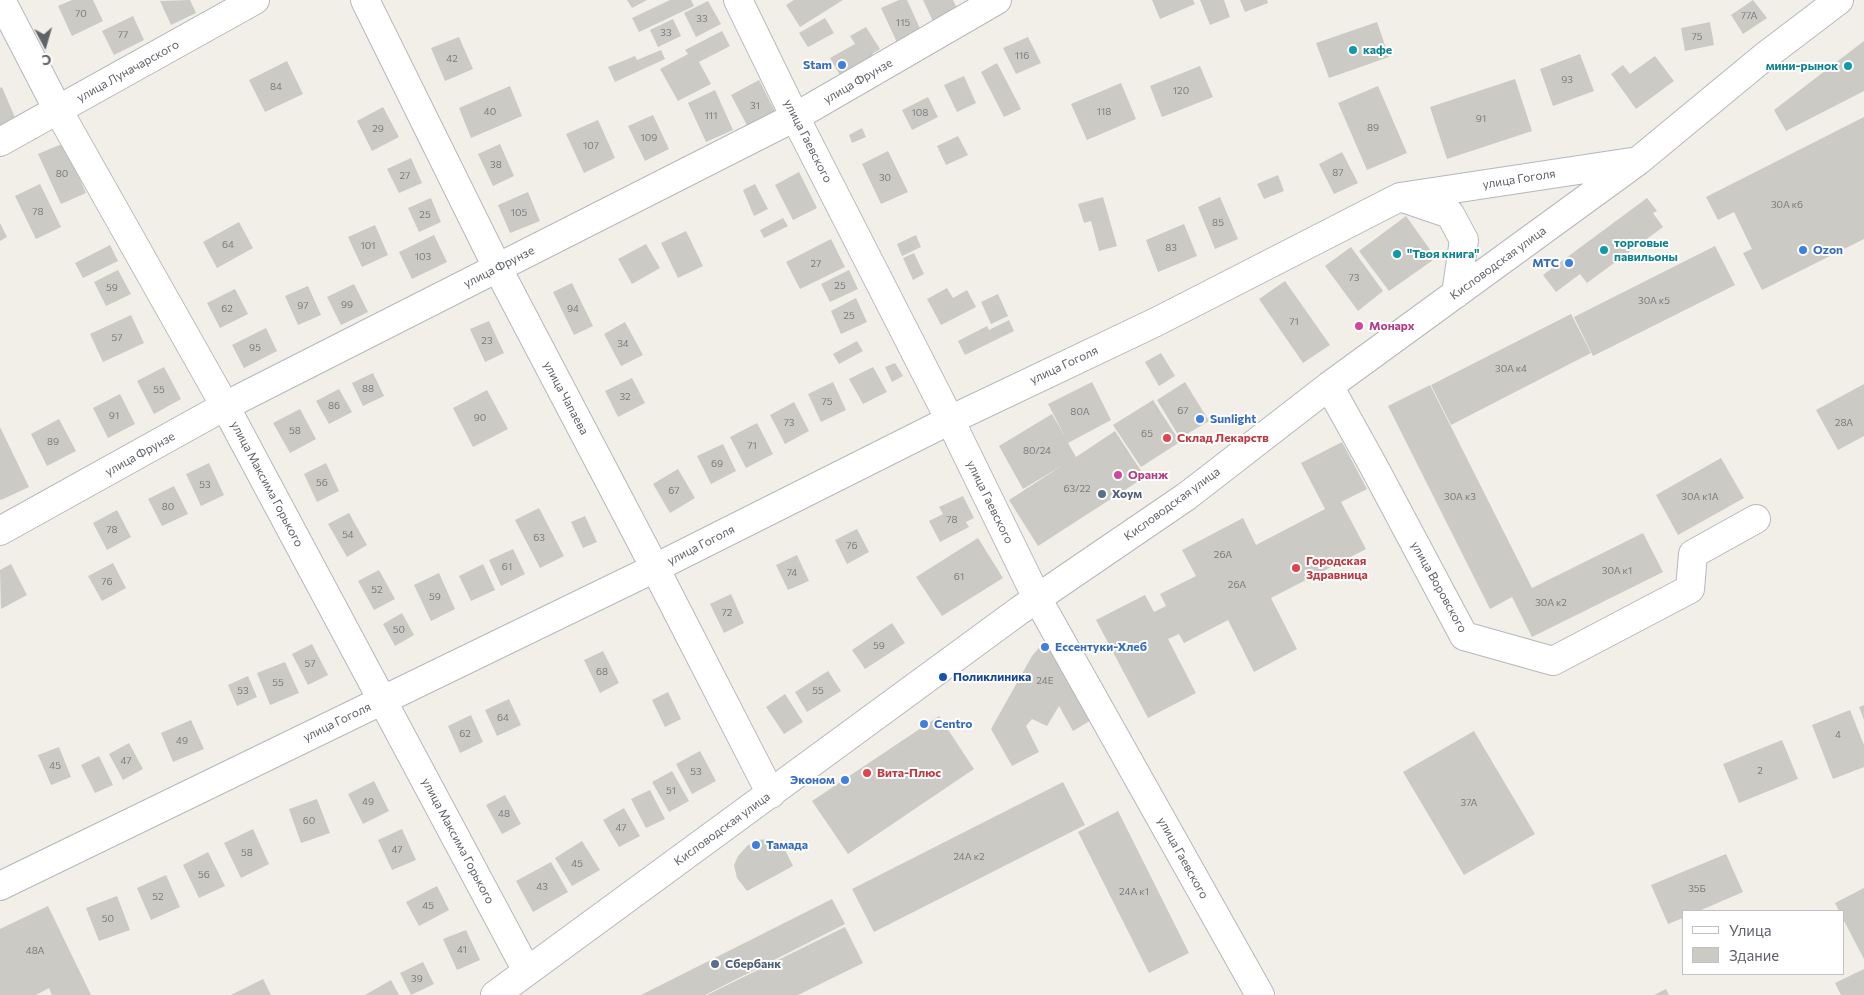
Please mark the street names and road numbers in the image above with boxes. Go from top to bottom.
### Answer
street label: улица Луначарского [74,37,182,105]
street label: улица Фрунзе [821,55,895,107]
street label: улица Гаевского [781,97,835,185]
street label: улица Гоголя [1482,166,1556,192]
street label: Кисловодская улица [1447,223,1549,303]
street label: улица Фрунзе [461,243,537,291]
street label: улица Гоголя [1028,343,1100,387]
street label: улица Чапаева [541,359,591,437]
street label: улица Максима Горького [228,419,306,549]
street label: улица Фрунзе [103,429,177,479]
street label: улица Гаевского [963,458,1017,546]
street label: Кисловодская улица [1121,464,1223,544]
street label: улица Гоголя [665,522,737,568]
street label: улица Воровского [1408,539,1470,635]
street label: улица Гоголя [301,699,373,745]
street label: улица Максима Горького [419,776,497,906]
street label: Кисловодская улица [671,789,773,869]
street label: улица Гаевского [1155,815,1211,901]

